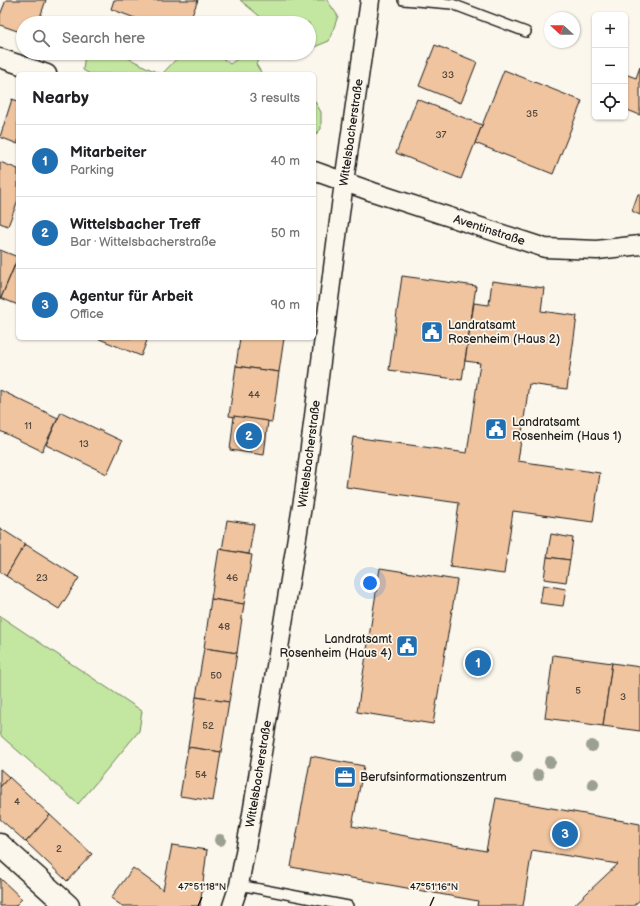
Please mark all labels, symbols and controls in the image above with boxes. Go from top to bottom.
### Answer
north arrow [544,12,580,48]
map controls [592,12,628,120]
button: + [592,12,628,48]
search box [16,16,316,60]
icon: search [30,27,52,49]
text: Search here [62,29,145,48]
button: − [592,48,628,84]
house number: 33 [442,69,454,81]
street label: Wittelsbacherstraße [336,78,367,187]
button: locate [592,84,628,120]
text: Nearby [32,88,89,108]
text: 3 results [249,90,300,106]
house number: 35 [526,108,538,120]
house number: 37 [435,129,447,141]
text: Mitarbeiter [70,143,147,162]
text: 1 [42,153,48,169]
text: 40 m [270,153,300,169]
text: Parking [70,162,114,178]
street label: Aventinstraße [452,212,527,249]
text: Wittelsbacher Treff [70,215,201,234]
text: 2 [41,225,49,241]
text: 50 m [271,225,300,241]
text: Bar · Wittelsbacherstraße [70,234,216,250]
text: Agentur für Arbeit [70,287,193,306]
text: 3 [41,297,49,313]
text: 90 m [271,297,300,313]
text: Office [70,306,104,322]
place label: Landratsamt Rosenheim (Haus 2) [448,318,560,347]
public building icon: Landratsamt Rosenheim (Haus 2) [419,319,445,345]
house number: 44 [248,389,260,401]
street label: Wittelsbacherstraße [295,399,324,509]
place label: Landratsamt Rosenheim (Haus 1) [512,415,622,444]
public building icon: Landratsamt Rosenheim (Haus 1) [483,416,509,442]
house number: 11 [24,420,32,432]
pin: 2 [236,421,262,451]
house number: 13 [79,438,89,450]
house number: 23 [36,572,48,584]
house number: 46 [226,572,238,584]
your location [360,573,380,593]
house number: 48 [218,621,230,633]
place label: Landratsamt Rosenheim (Haus 4) [280,632,392,661]
public building icon: Landratsamt Rosenheim (Haus 4) [394,633,420,659]
pin: 1 [465,648,491,678]
house number: 50 [210,670,222,682]
house number: 5 [575,685,581,697]
house number: 3 [620,691,626,703]
street label: Wittelsbacherstraße [243,719,275,829]
house number: 52 [202,720,214,732]
office icon: Berufsinformationszentrum [332,764,358,790]
house number: 54 [195,769,207,781]
place label: Berufsinformationszentrum [360,770,507,785]
house number: 4 [14,796,20,808]
pin: 3 [552,819,578,849]
house number: 2 [56,843,62,855]
text: 47°51'18"N [178,881,226,893]
text: 47°51'16"N [410,881,458,893]

